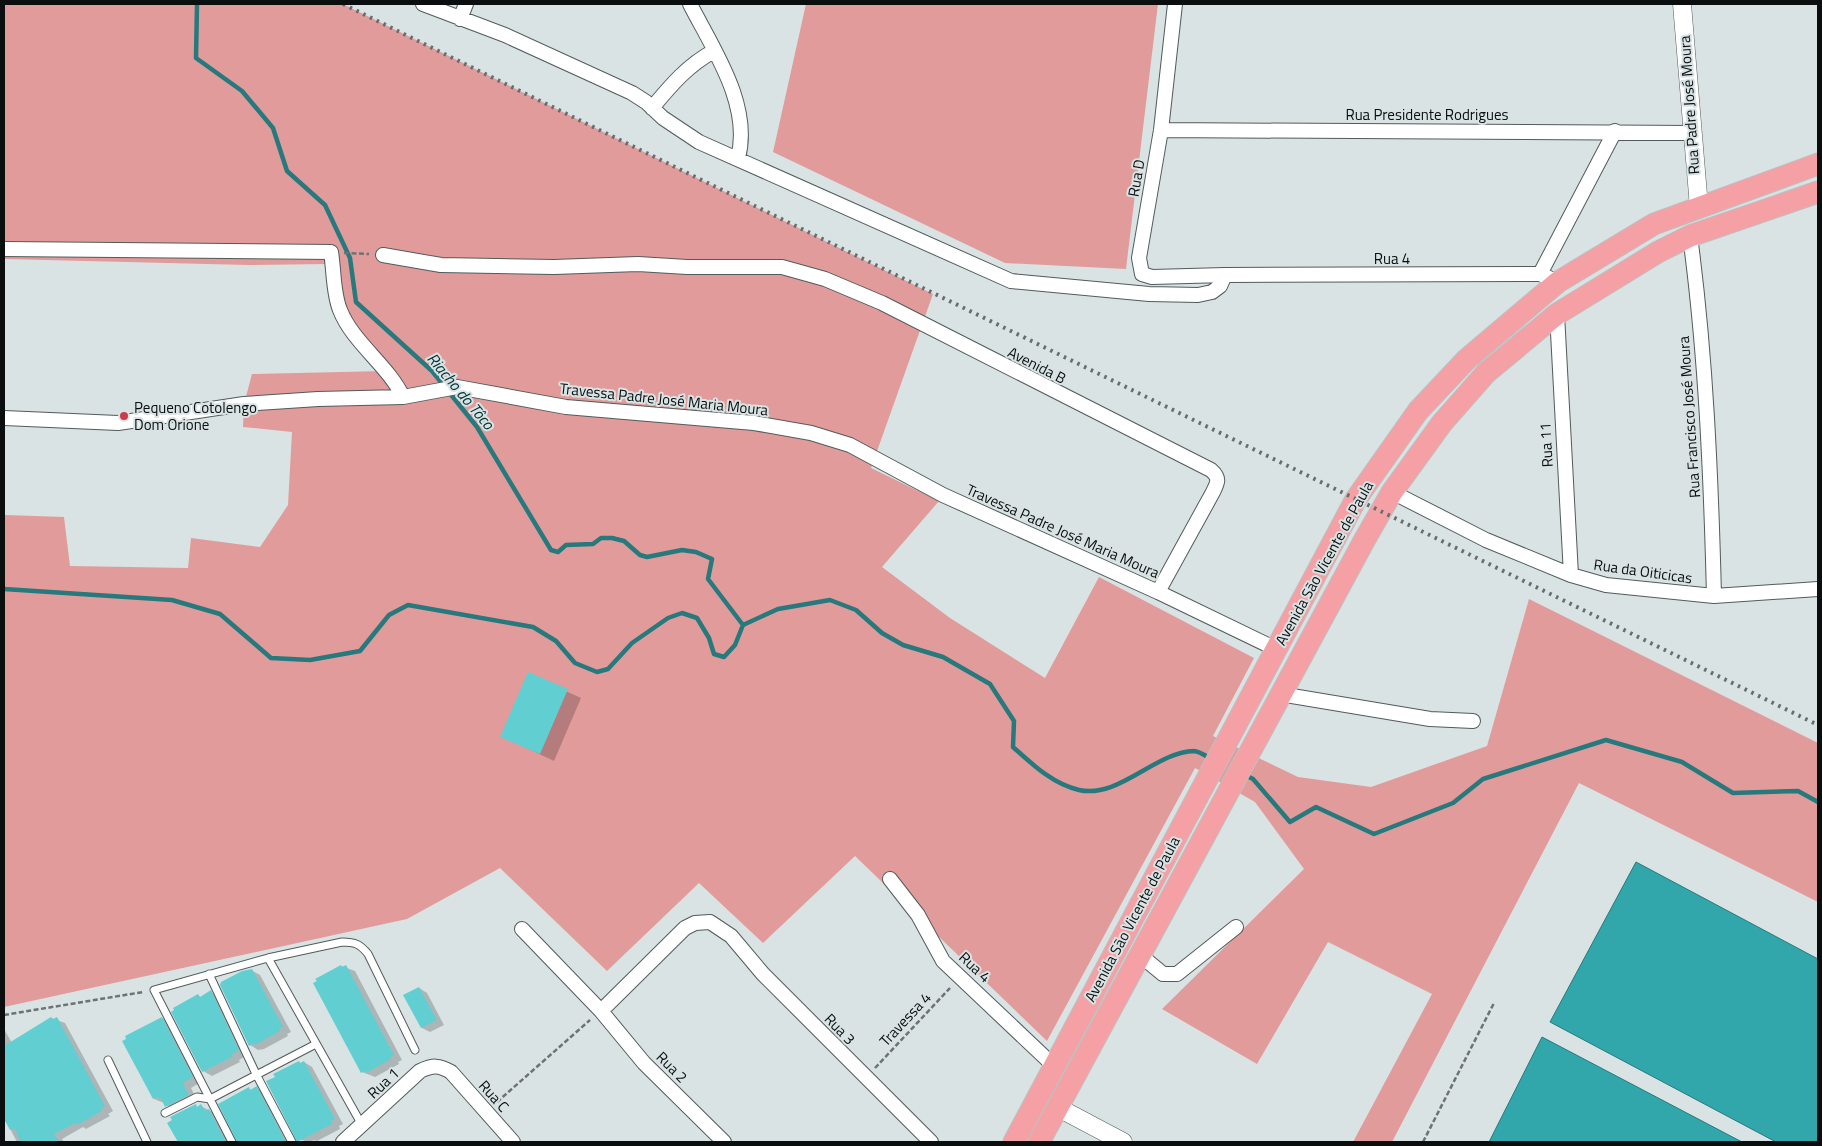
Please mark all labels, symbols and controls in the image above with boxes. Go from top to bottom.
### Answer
street label: Rua Padre José Moura [1673,34,1705,175]
street label: Rua Presidente Rodrigues [1345,103,1509,126]
street label: Rua D [1121,157,1151,199]
street label: Rua 4 [1374,247,1410,270]
street label: Rua Francisco José Moura [1672,335,1706,499]
street label: Avenida B [1004,341,1070,389]
water label: Riacho do Tôco [422,347,501,436]
street label: Travessa Padre José Maria Moura [559,377,770,421]
place label: Pequeno Cotolengo Dom Orione [134,396,257,436]
marker: Pequeno Cotolengo Dom Orione [118,410,130,422]
street label: Rua 11 [1533,422,1559,468]
street label: Avenida São Vicente de Paula [1269,476,1379,649]
street label: Travessa Padre José Maria Moura [963,478,1164,584]
street label: Rua da Oiticicas [1592,553,1694,589]
street label: Avenida São Vicente de Paula [1079,832,1186,1006]
street label: Rua 4 [954,946,996,988]
street label: Travessa 4 [874,987,936,1051]
street label: Rua 3 [819,1008,861,1050]
street label: Rua 2 [651,1046,693,1088]
street label: Rua 1 [362,1062,404,1104]
street label: Rua C [473,1075,515,1117]

